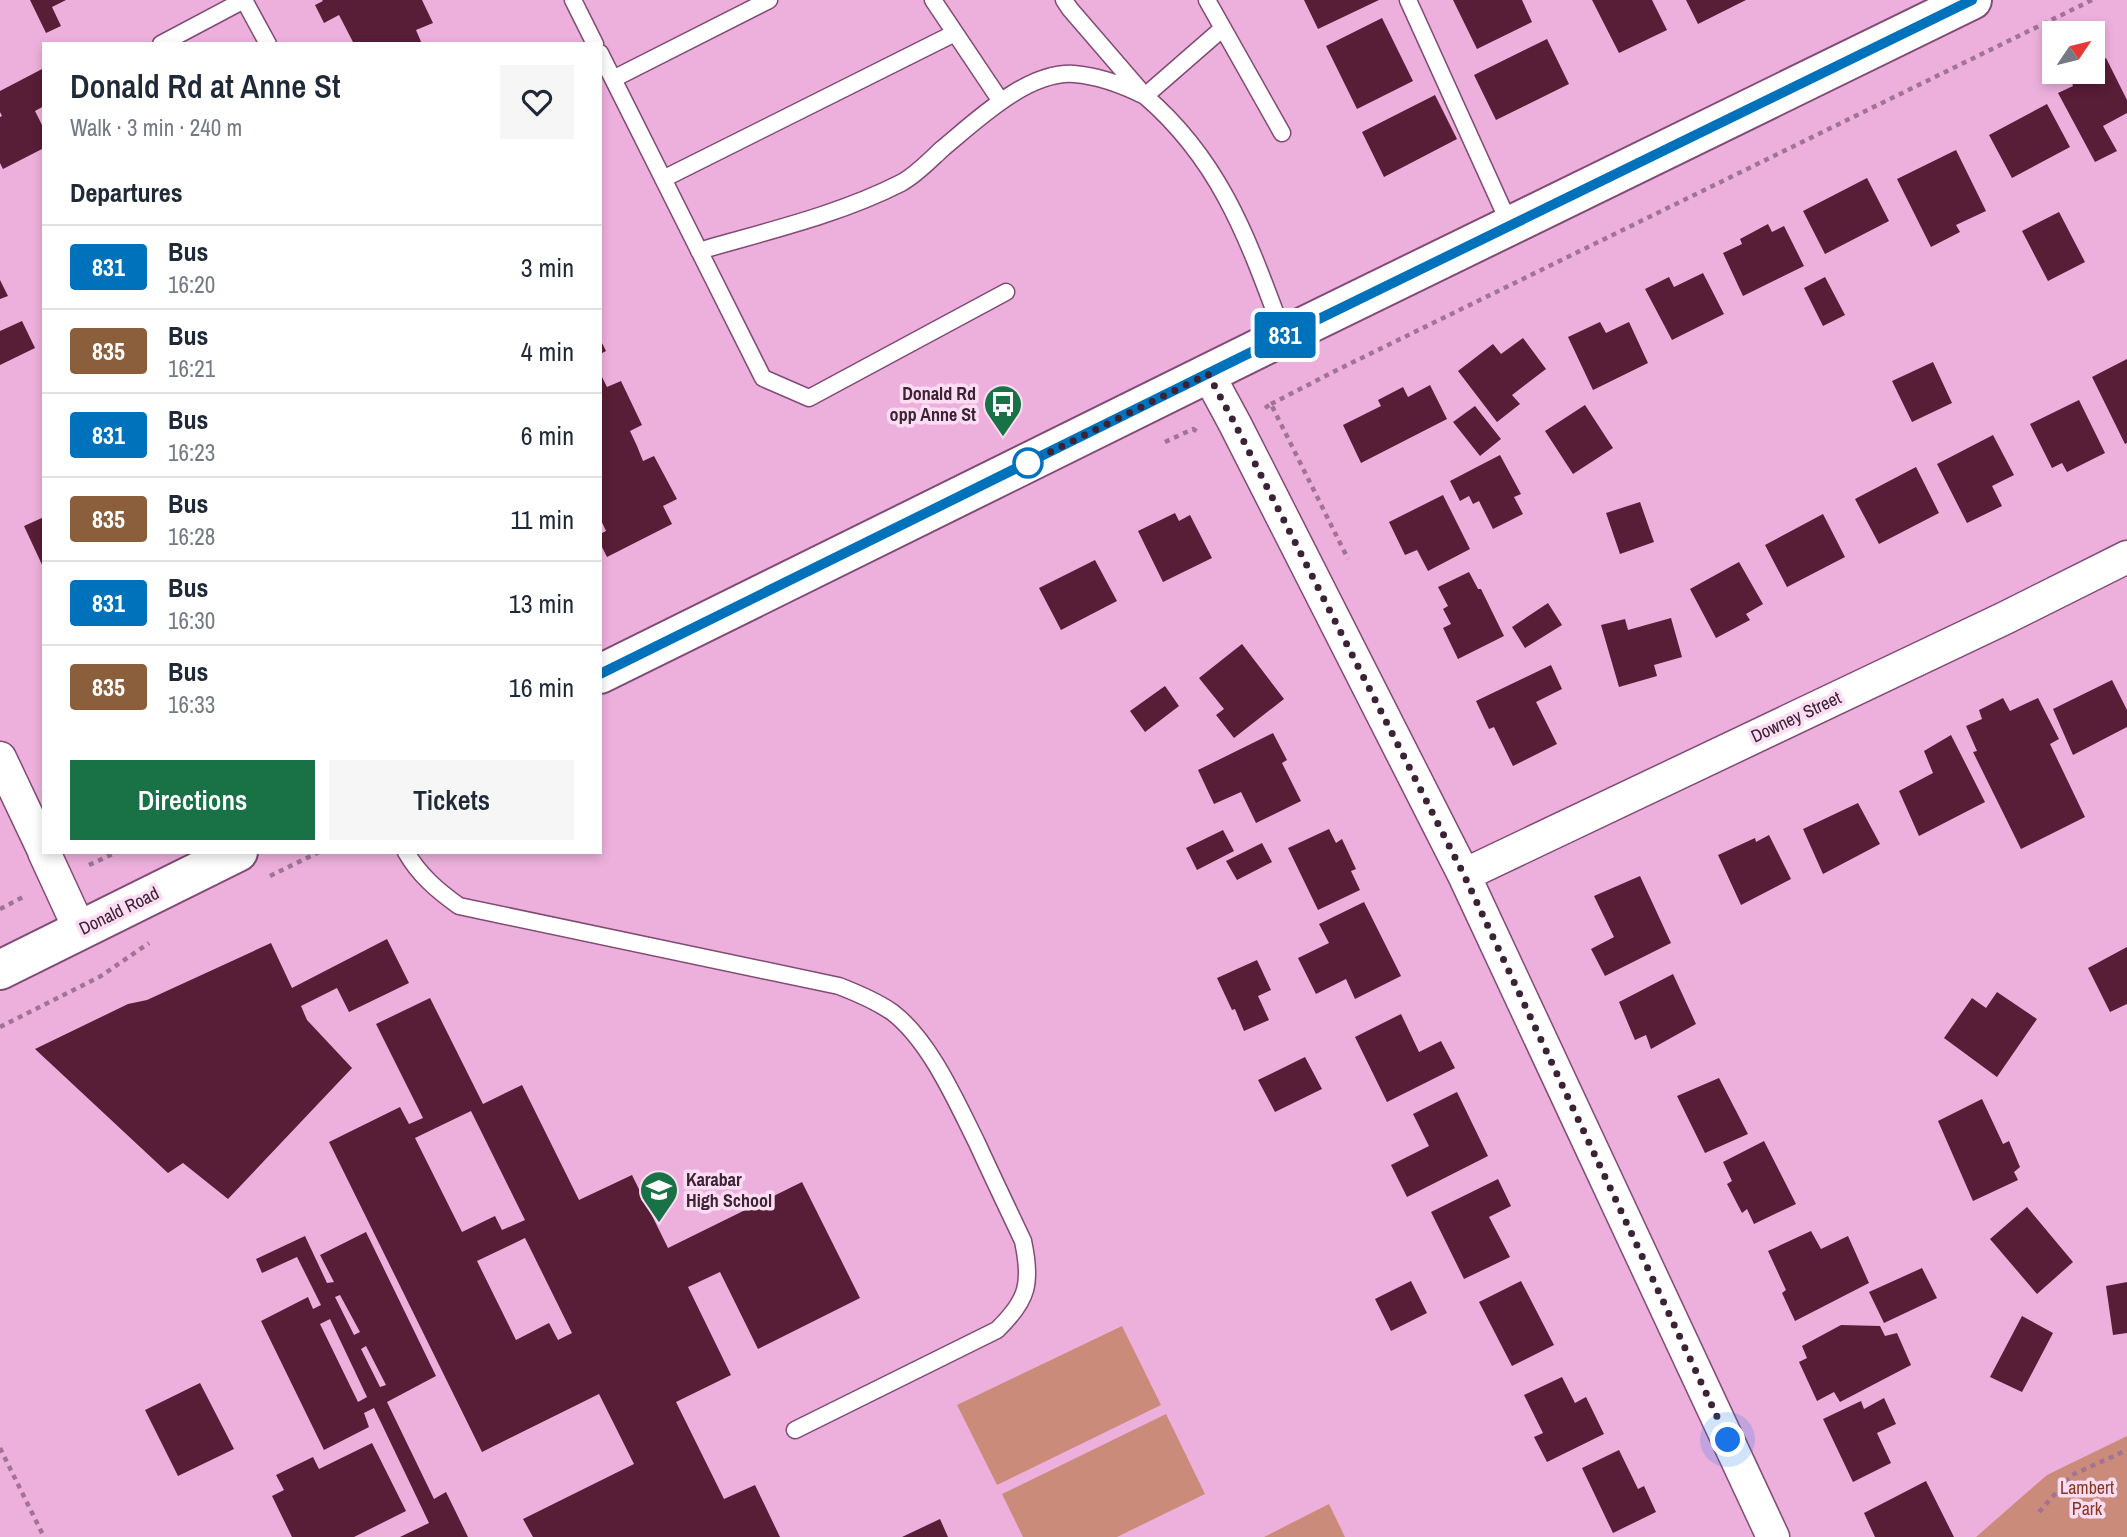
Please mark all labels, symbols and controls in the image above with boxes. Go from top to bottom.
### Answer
north arrow [2042,21,2105,84]
map controls [2042,21,2105,84]
text: Donald Rd at Anne St [70,64,341,108]
button: heart [500,65,574,139]
text: Walk · 3 min · 240 m [70,112,242,143]
text: Departures [70,175,183,210]
text: Bus [168,234,208,269]
text: 3 min [521,250,574,285]
text: 831 [92,251,125,283]
text: 16:20 [168,269,215,300]
line badge: 831 [1245,312,1325,358]
text: Bus [168,318,208,353]
text: 831 [1269,319,1301,351]
text: 4 min [521,334,574,369]
text: 835 [92,335,125,367]
text: 16:21 [168,353,215,384]
place label: Donald Rd opp Anne St [890,381,976,427]
bus stop icon: Donald Rd opp Anne St [982,383,1024,438]
text: Bus [168,402,208,437]
text: 6 min [521,418,574,453]
text: 831 [92,419,125,451]
text: 16:23 [168,437,215,468]
unlabelled marker [1013,448,1043,478]
text: Bus [168,486,208,521]
text: 11 min [510,502,574,537]
text: 835 [92,503,125,535]
text: 16:28 [168,521,215,552]
text: Bus [168,570,208,605]
text: 13 min [509,586,574,621]
text: 831 [92,587,125,619]
text: 16:30 [168,605,215,636]
text: Bus [168,654,208,689]
text: 16 min [509,670,574,705]
text: 835 [92,671,125,703]
street label: Downey Street [1747,685,1845,748]
text: 16:33 [168,689,215,720]
button: Directions [70,760,315,840]
button: Tickets [329,760,574,840]
street label: Donald Road [75,880,163,941]
place label: Karabar High School [686,1167,772,1213]
school or university icon: Karabar High School [638,1169,680,1224]
your location [1710,1422,1745,1457]
park label: Lambert Park [2060,1475,2114,1521]

